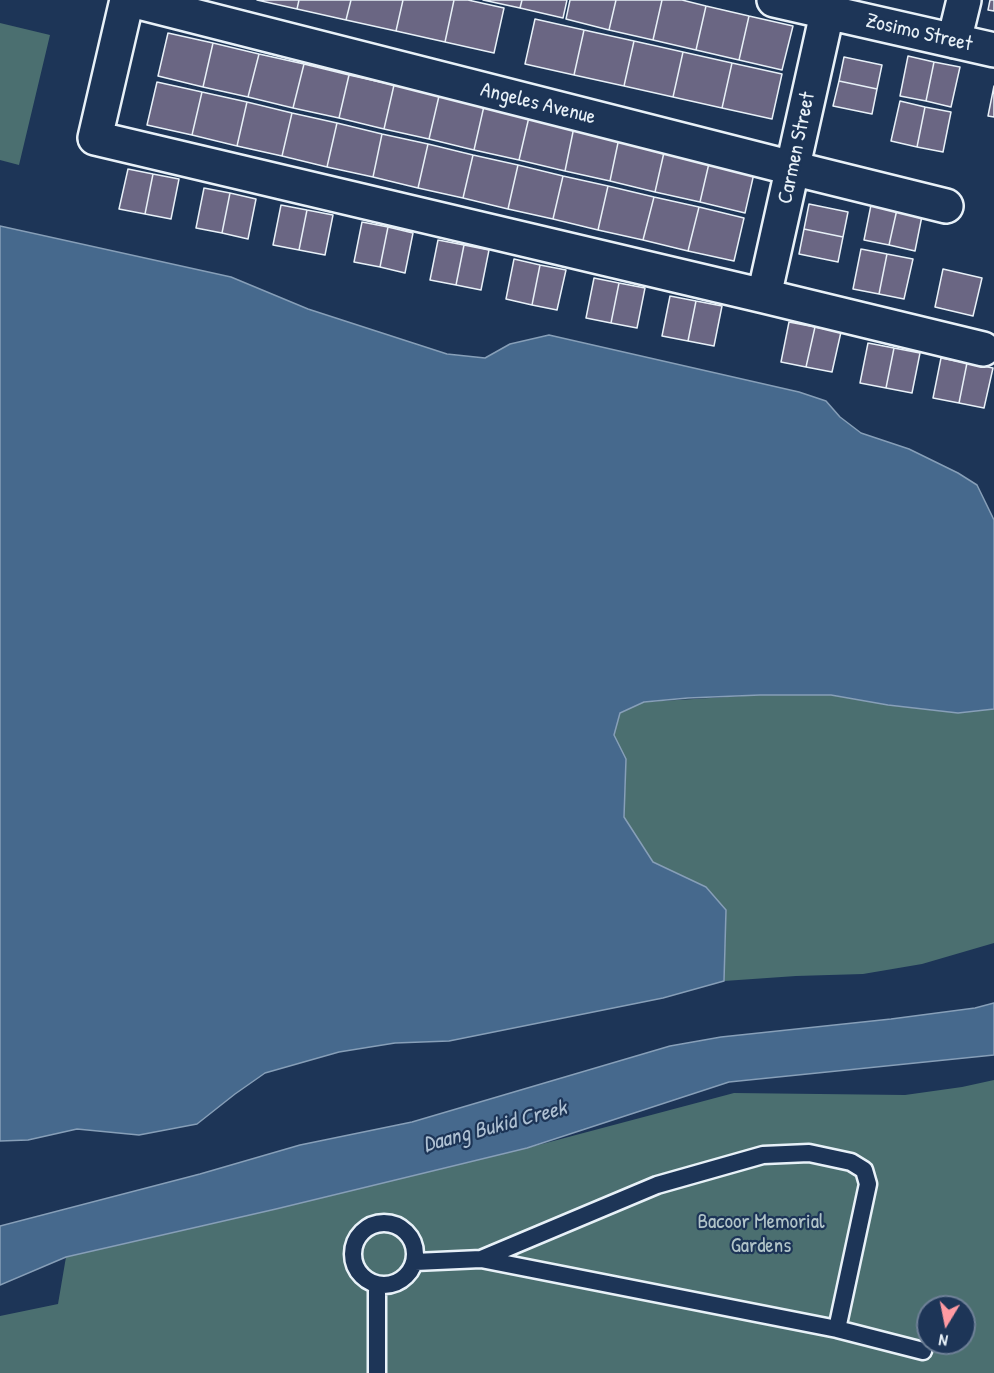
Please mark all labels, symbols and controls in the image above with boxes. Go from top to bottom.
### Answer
street label: Zosimo Street [863,9,975,57]
street label: Angeles Avenue [478,78,598,130]
street label: Carmen Street [773,90,821,206]
water label: Daang Bukid Creek [420,1095,570,1159]
park label: Bacoor Memorial Gardens [697,1209,825,1259]
north arrow [916,1295,976,1355]
text: N [937,1329,949,1352]

